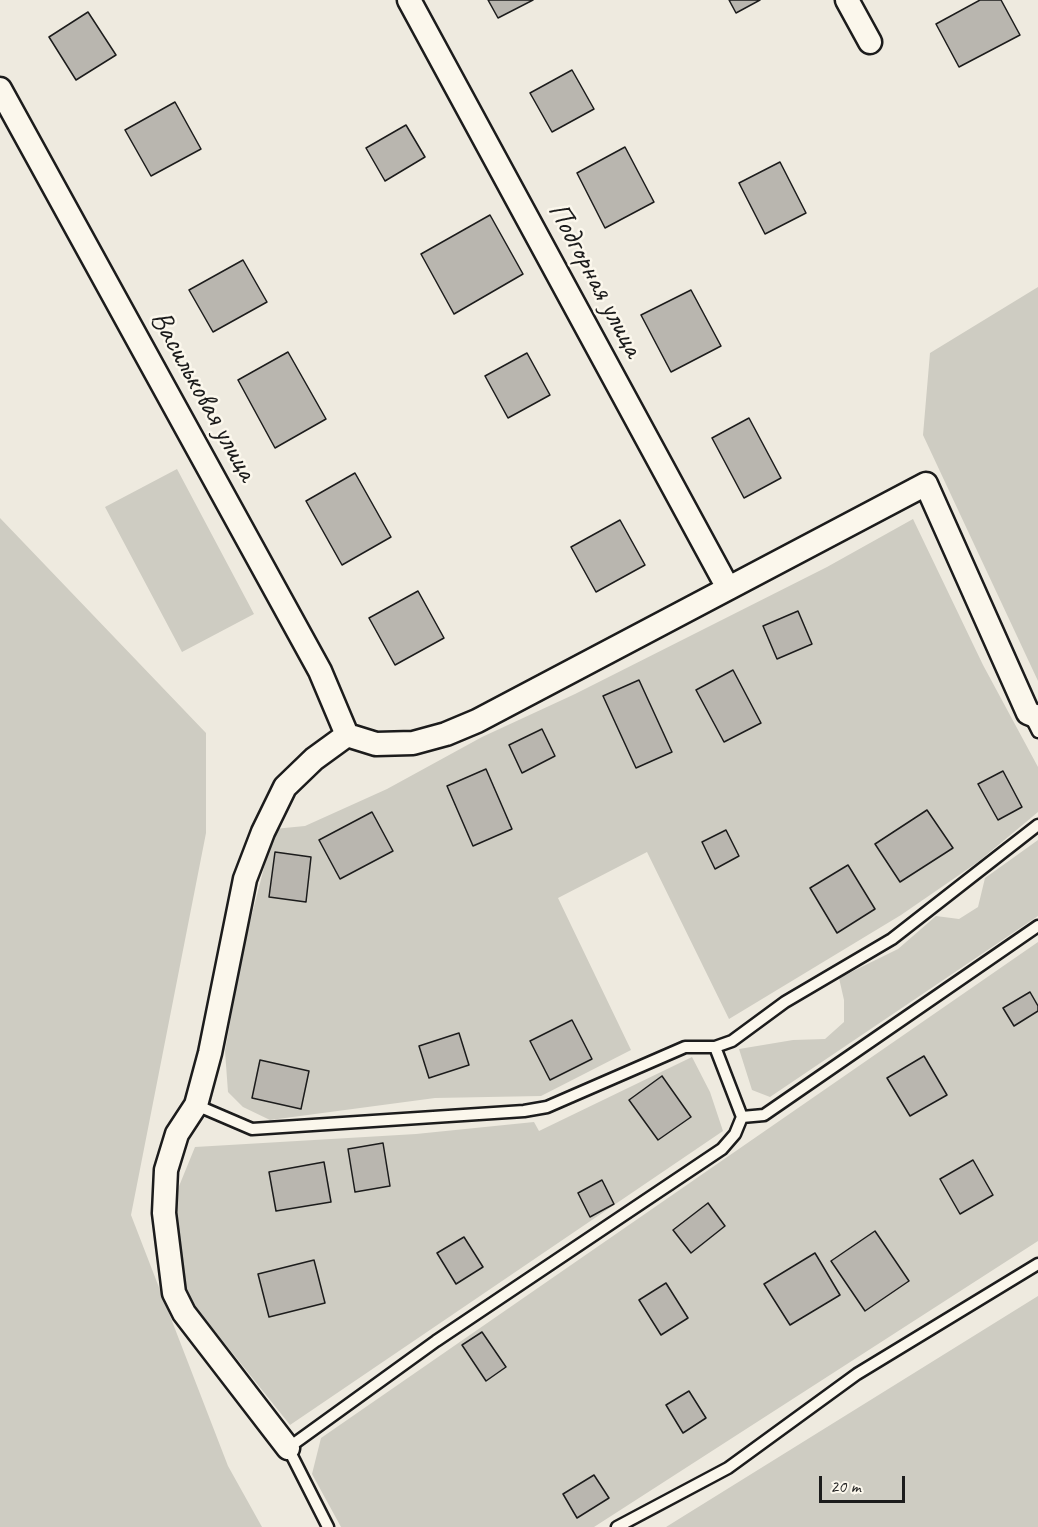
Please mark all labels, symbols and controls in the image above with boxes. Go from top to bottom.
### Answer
street label: Подгорная улица [539,197,651,363]
street label: Васильковая улица [141,305,265,487]
scale bar [822,1464,908,1502]
text: 20 m [830,1475,861,1497]

